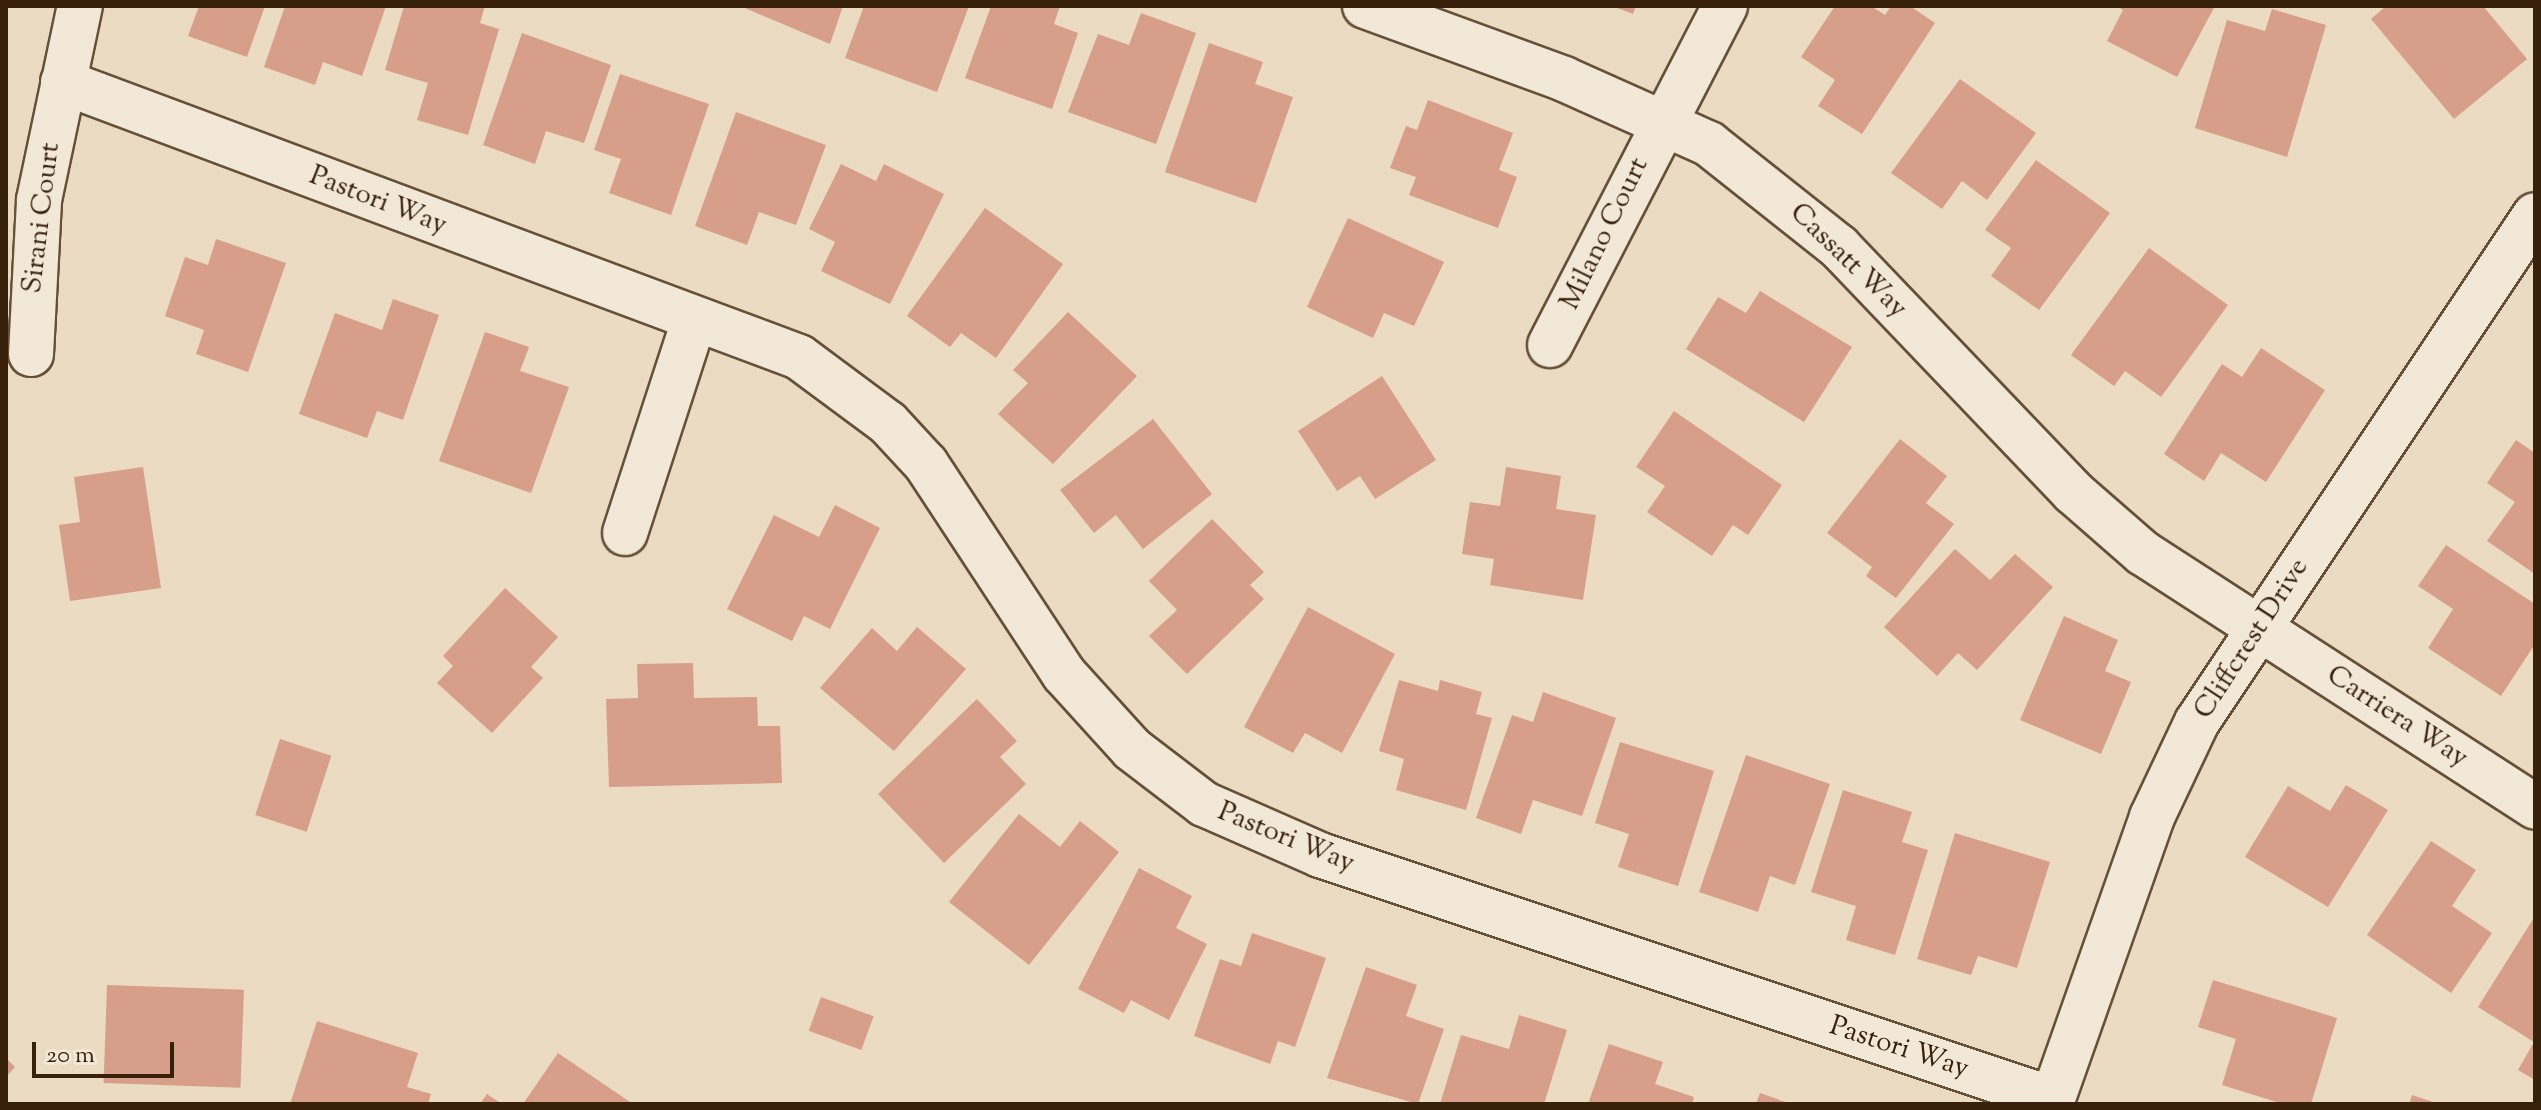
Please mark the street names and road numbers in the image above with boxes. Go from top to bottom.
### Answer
street label: Sirani Court [16,141,68,295]
street label: Milano Court [1554,152,1656,316]
street label: Pastori Way [305,159,451,243]
street label: Cassatt Way [1782,197,1914,325]
street label: Cliffcrest Drive [2188,552,2316,726]
street label: Carriera Way [2320,659,2474,775]
street label: Pastori Way [1213,795,1359,881]
street label: Pastori Way [1825,1010,1973,1086]

